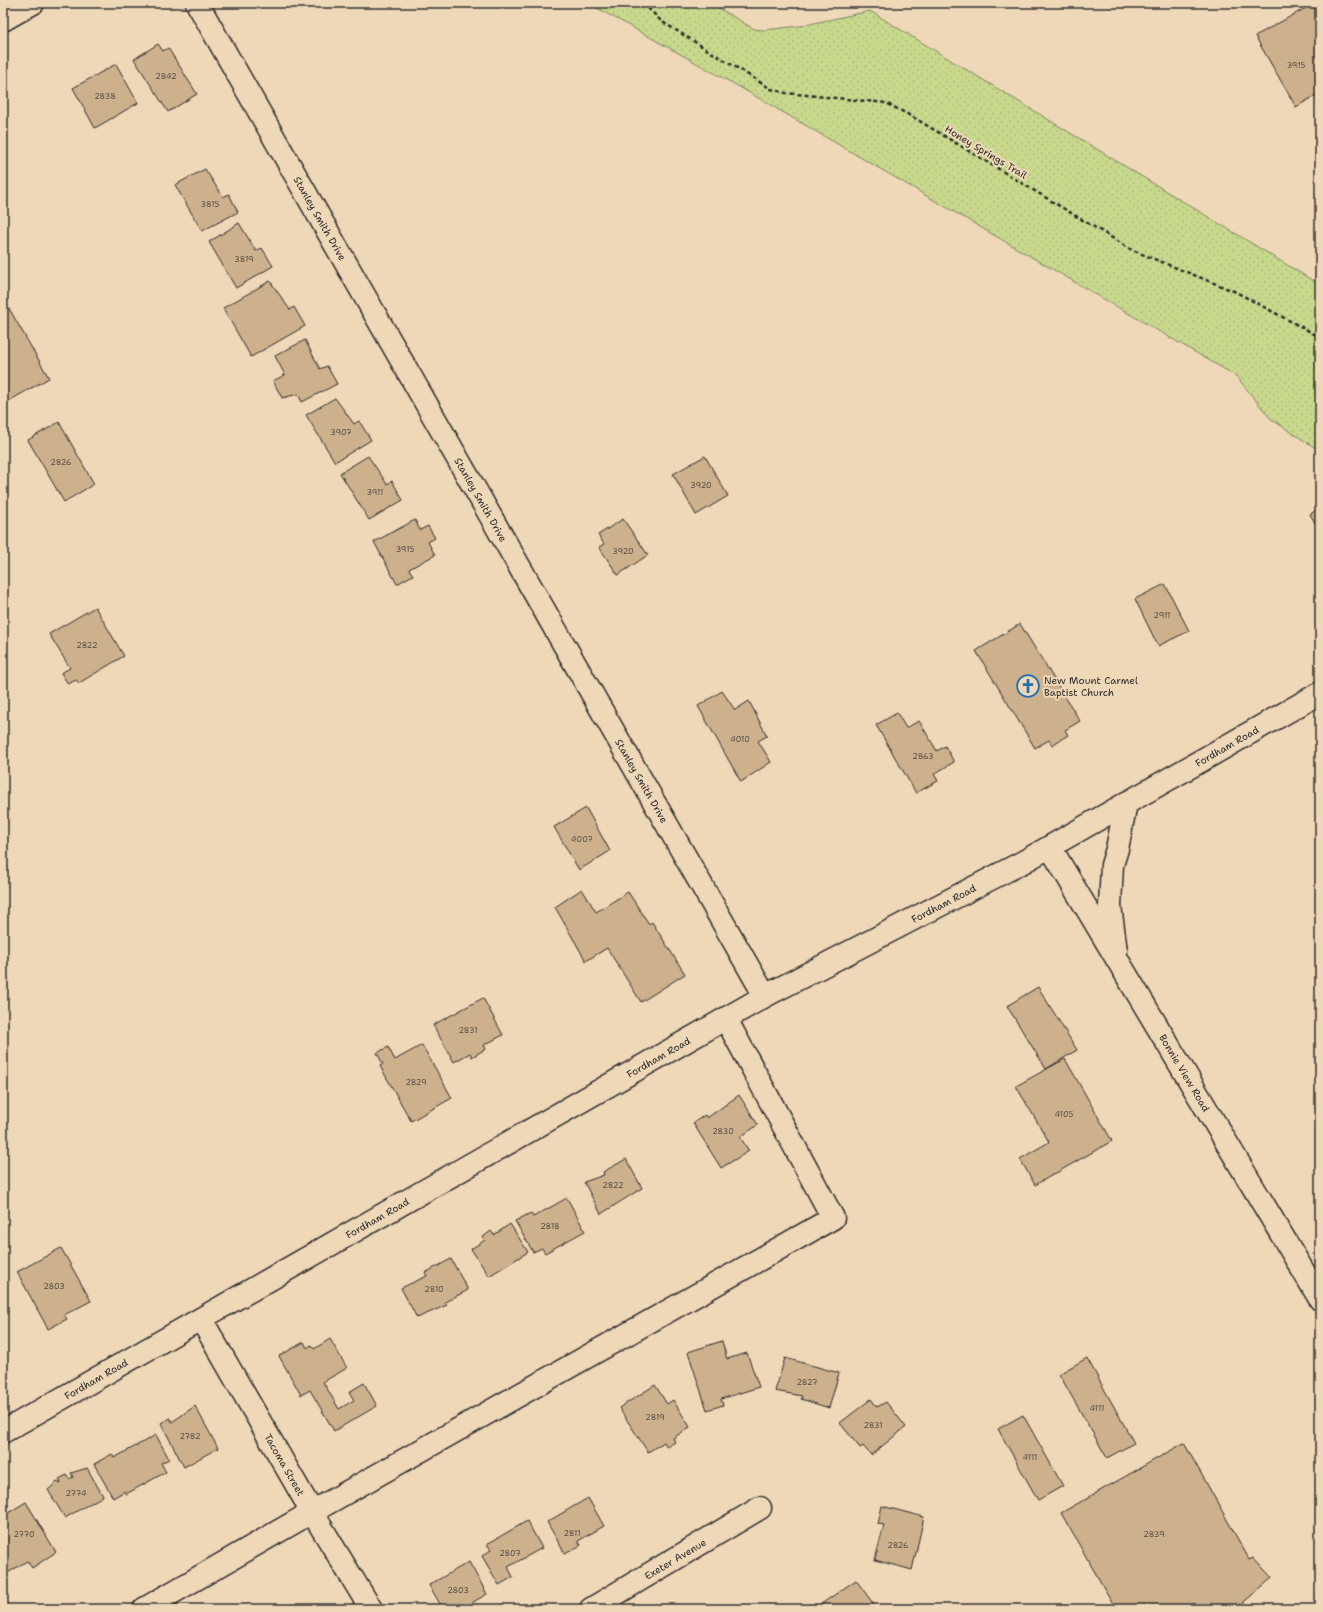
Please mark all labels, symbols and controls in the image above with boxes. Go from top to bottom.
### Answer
house number: 3915 [1287,60,1305,71]
house number: 2842 [155,71,177,82]
house number: 2838 [94,91,116,102]
street label: Honey Springs Trail [942,122,1030,182]
street label: Stanley Smith Drive [291,174,349,263]
house number: 3815 [201,199,219,210]
house number: 3819 [234,254,254,265]
house number: 3907 [330,427,352,438]
street label: Stanley Smith Drive [452,455,510,544]
house number: 2826 [50,457,72,468]
house number: 3920 [690,480,712,491]
house number: 3911 [367,487,383,498]
house number: 3915 [396,544,414,555]
house number: 3920 [612,546,634,557]
house number: 2911 [1154,610,1170,621]
house number: 2822 [76,640,98,651]
church icon: New Mount Carmel Baptist Church [1015,673,1041,699]
place label: New Mount Carmel Baptist Church [1044,674,1138,699]
street label: Fordham Road [1192,722,1261,769]
house number: 4010 [730,734,750,745]
street label: Stanley Smith Drive [613,736,671,825]
house number: 2863 [912,751,934,762]
house number: 4007 [571,834,593,845]
street label: Fordham Road [909,881,979,926]
house number: 2831 [458,1025,478,1036]
street label: Bonnie View Road [1157,1032,1213,1114]
street label: Fordham Road [624,1033,693,1080]
house number: 2829 [405,1077,427,1088]
house number: 4105 [1055,1109,1073,1120]
house number: 2830 [712,1126,734,1137]
house number: 2822 [602,1180,624,1191]
street label: Fordham Road [343,1194,412,1241]
house number: 2818 [540,1221,560,1232]
house number: 2803 [43,1281,65,1292]
house number: 2810 [424,1284,444,1295]
street label: Fordham Road [62,1355,131,1402]
house number: 2827 [796,1377,818,1388]
house number: 4111 [1090,1403,1104,1414]
house number: 2819 [645,1412,665,1423]
house number: 2831 [863,1420,883,1431]
house number: 2782 [179,1431,201,1442]
street label: Tacoma Street [262,1431,308,1498]
house number: 4111 [1023,1452,1037,1463]
house number: 2774 [65,1488,87,1499]
house number: 2811 [563,1528,581,1539]
house number: 2770 [13,1529,35,1540]
house number: 2839 [1143,1529,1165,1540]
street label: Exeter Avenue [642,1535,709,1582]
house number: 2826 [887,1540,909,1551]
house number: 2807 [499,1548,521,1559]
house number: 2803 [447,1585,469,1596]

